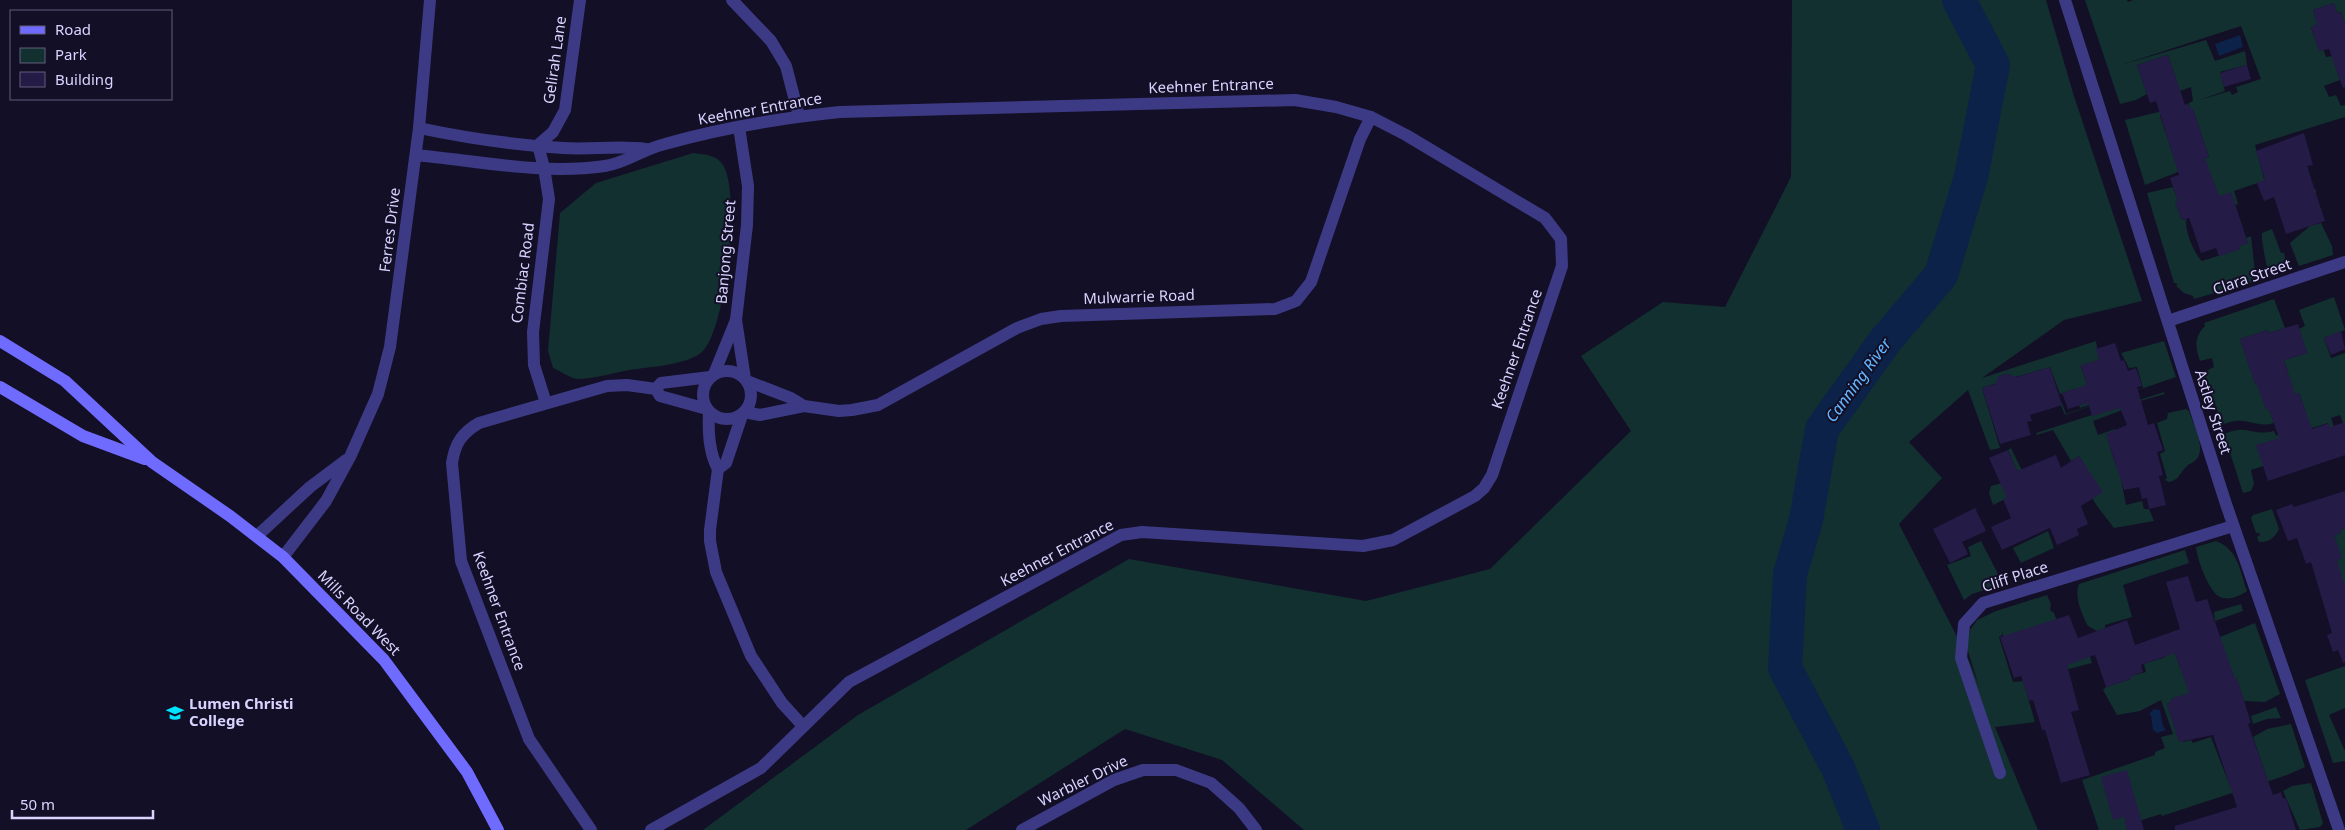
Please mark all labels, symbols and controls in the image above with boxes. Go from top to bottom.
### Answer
legend [10,10,172,100]
street label: Gelirah Lane [538,15,570,105]
text: Road [55,19,91,39]
text: Park [55,44,87,64]
text: Building [55,69,113,89]
street label: Keehner Entrance [1148,73,1274,97]
street label: Keehner Entrance [696,87,823,129]
street label: Ferres Drive [374,186,404,273]
street label: Banjong Street [710,198,740,305]
street label: Combiac Road [506,221,538,324]
street label: Clara Street [2210,253,2294,299]
street label: Mulwarrie Road [1083,284,1195,308]
street label: Keehner Entrance [1486,286,1546,411]
water label: Canning River [1820,333,1896,426]
street label: Astley Street [2191,367,2237,457]
street label: Keehner Entrance [996,514,1117,590]
street label: Keehner Entrance [469,548,531,673]
street label: Cliff Place [1979,556,2050,596]
street label: Mills Road West [314,565,406,660]
place label: Lumen Christi College [189,693,293,730]
school or university icon: Lumen Christi College [165,703,185,723]
street label: Warbler Drive [1035,750,1131,810]
scale bar [12,788,154,820]
text: 50 m [20,794,55,814]

